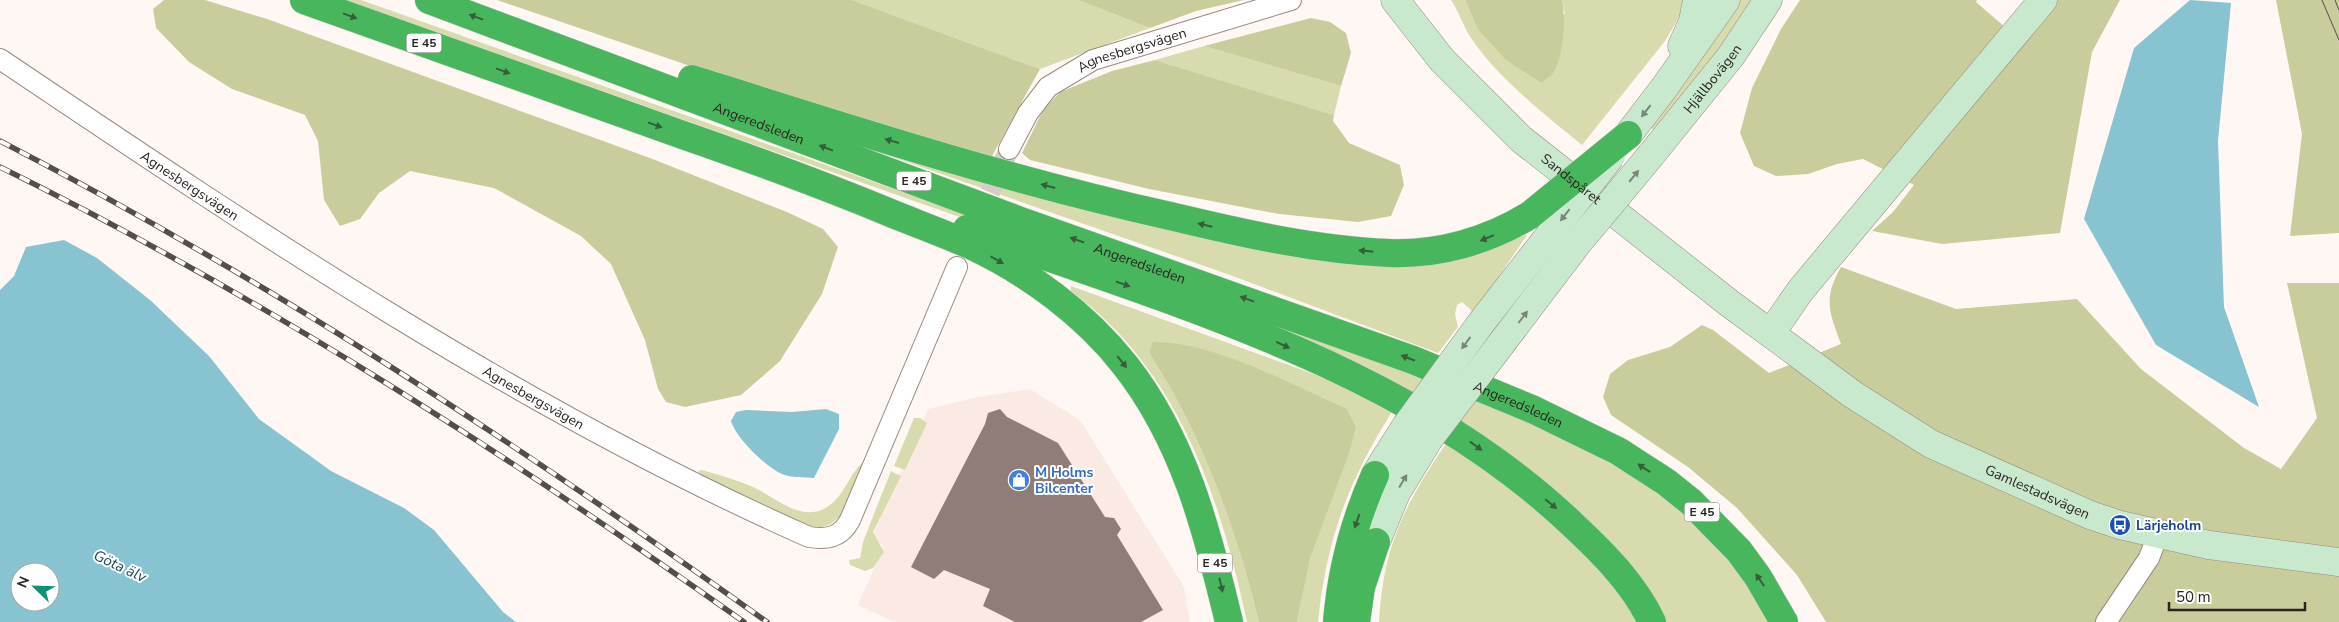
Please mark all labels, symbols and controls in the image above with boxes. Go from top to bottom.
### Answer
one-way arrow [342,13,357,20]
one-way arrow [469,13,484,20]
street label: Agnesbergsvägen [1074,23,1189,77]
road number: E 45 [406,34,442,52]
street label: Hjällbovägen [1679,41,1746,118]
one-way arrow [495,68,510,75]
street label: Angeredsleden [710,98,807,149]
one-way arrow [1641,104,1652,117]
one-way arrow [647,122,662,129]
one-way arrow [884,136,899,144]
one-way arrow [819,143,833,151]
street label: Agnesbergsvägen [136,147,242,225]
street label: Sandspåret [1537,149,1605,209]
one-way arrow [1628,170,1640,182]
road number: E 45 [896,172,932,190]
one-way arrow [1040,182,1055,190]
one-way arrow [1560,208,1571,221]
one-way arrow [1197,220,1213,228]
one-way arrow [1480,234,1494,242]
one-way arrow [1069,236,1084,243]
street label: Angeredsleden [1091,239,1188,289]
one-way arrow [1357,247,1373,255]
one-way arrow [990,256,1004,265]
one-way arrow [1116,280,1131,288]
one-way arrow [1239,295,1254,302]
one-way arrow [1517,311,1528,324]
one-way arrow [1461,337,1471,350]
one-way arrow [1276,342,1290,350]
one-way arrow [1400,354,1415,362]
one-way arrow [1117,355,1128,368]
street label: Agnesbergsvägen [479,362,588,434]
street label: Angeredsleden [1470,377,1566,433]
one-way arrow [1469,441,1483,451]
street label: Gamlestadsvägen [1982,460,2093,524]
place label: M Holms Bilcenter [1035,463,1094,498]
one-way arrow [1638,463,1651,472]
shop icon: M Holms Bilcenter [1007,468,1031,492]
one-way arrow [1398,475,1408,488]
one-way arrow [1544,498,1556,510]
road number: E 45 [1684,502,1720,522]
one-way arrow [1352,513,1360,528]
bus stop icon: Lärjeholm [2108,513,2132,537]
place label: Lärjeholm [2136,516,2201,535]
water label: Göta älv [90,545,151,587]
road number: E 45 [1198,554,1232,572]
north arrow [10,562,60,612]
one-way arrow [1755,573,1765,587]
text: N [13,574,34,591]
one-way arrow [1217,578,1225,593]
scale bar [2169,580,2305,612]
text: 50 m [2176,587,2211,607]

